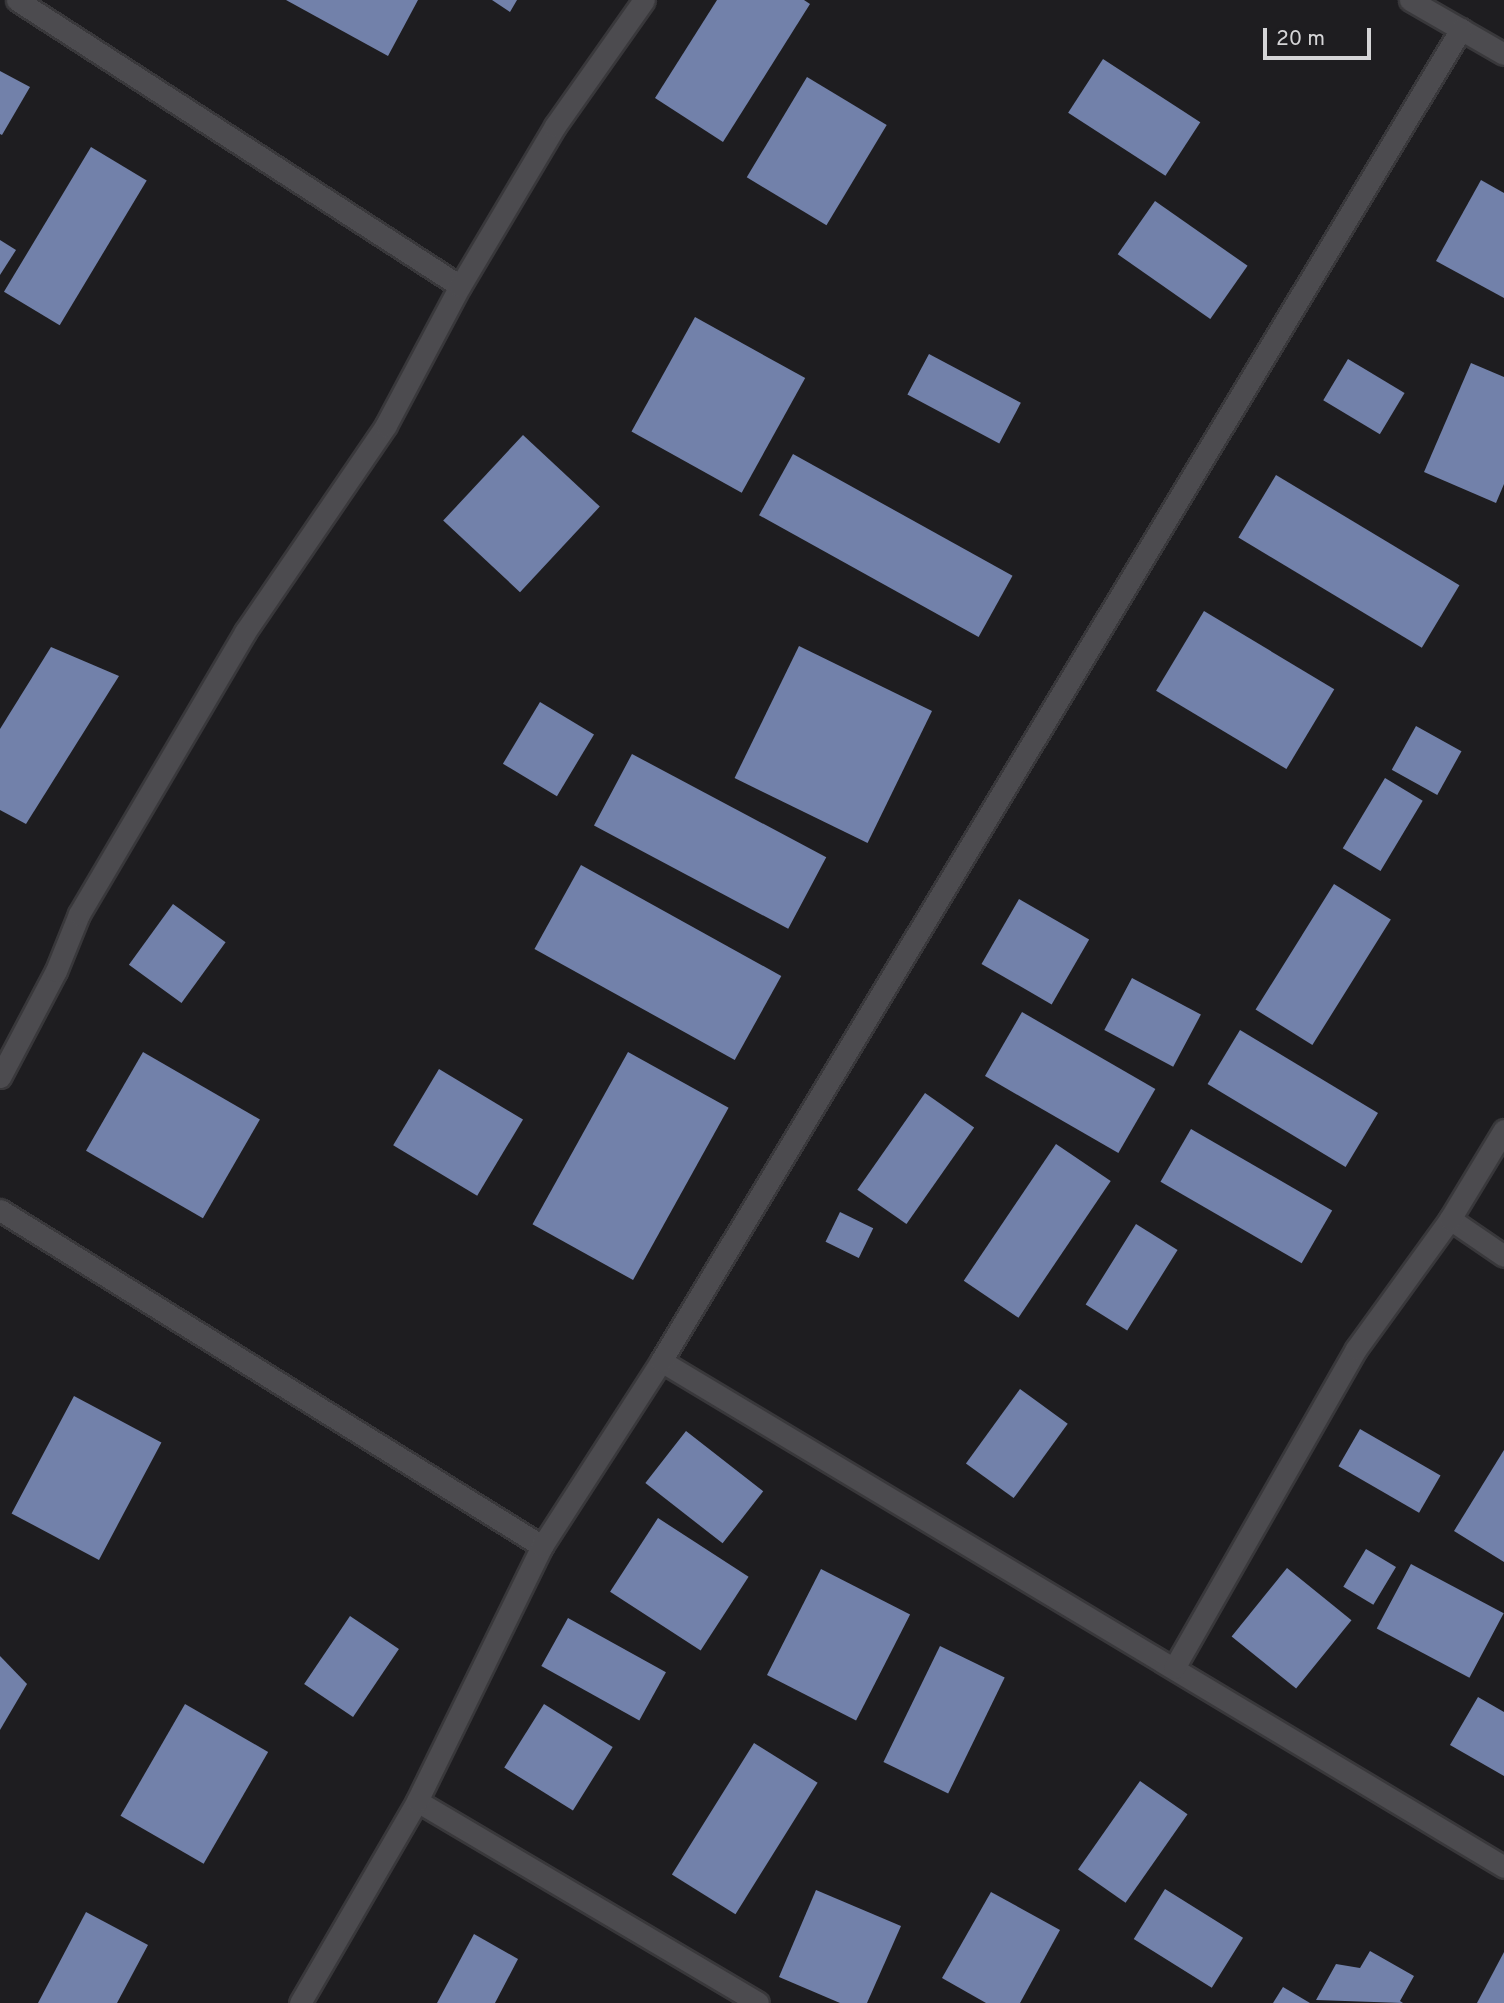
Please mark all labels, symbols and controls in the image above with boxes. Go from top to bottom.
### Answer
scale bar [1266,14,1374,58]
text: 20 m [1276,26,1325,53]

